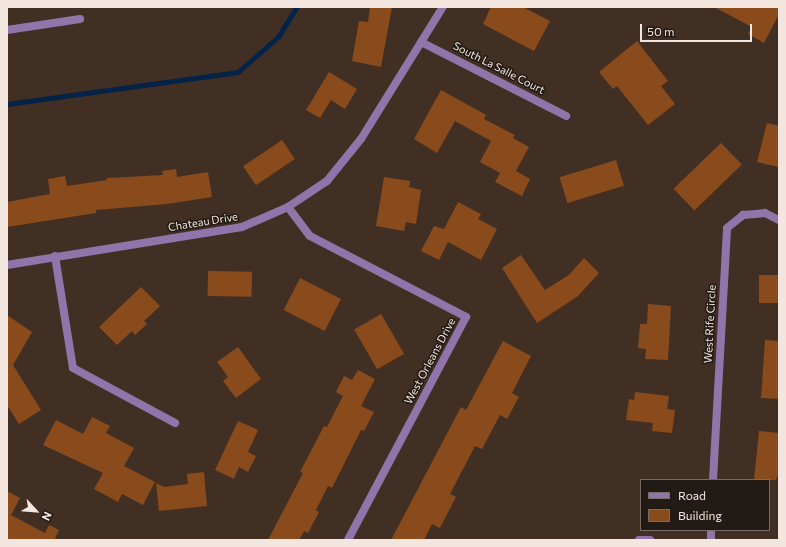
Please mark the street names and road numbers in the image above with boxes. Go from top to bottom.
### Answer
street label: South La Salle Court [451,39,547,97]
street label: Chateau Drive [167,210,239,234]
street label: West Rife Circle [701,284,719,364]
street label: West Orleans Drive [402,316,458,406]

